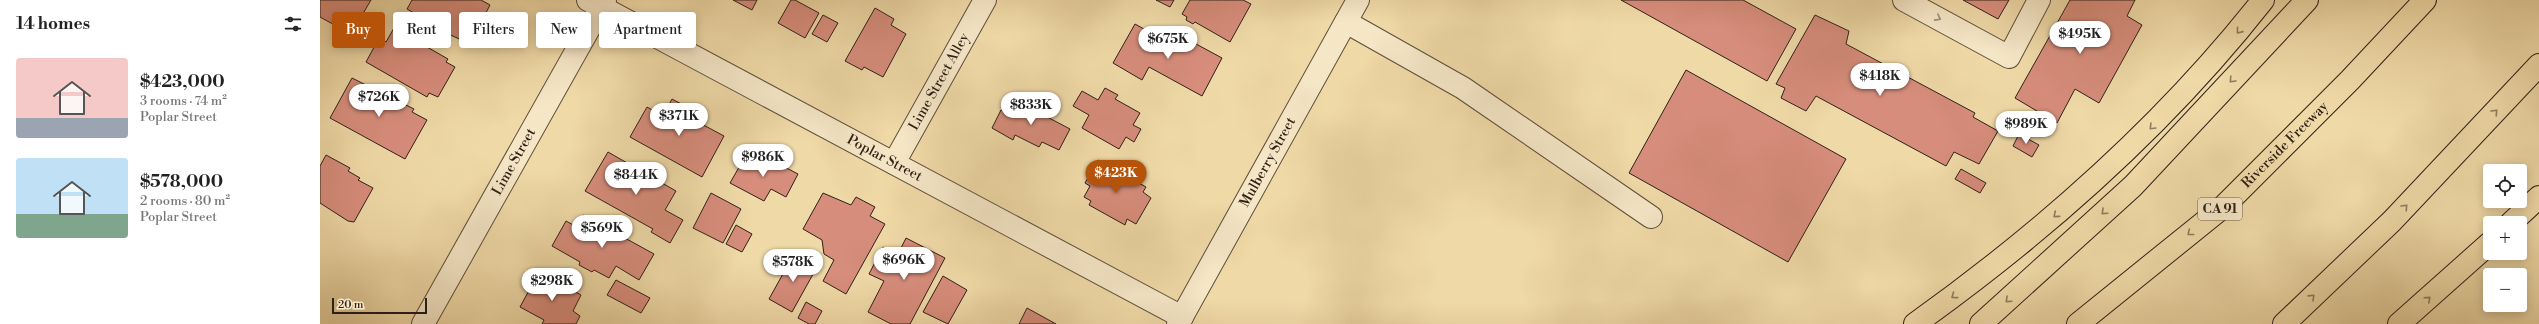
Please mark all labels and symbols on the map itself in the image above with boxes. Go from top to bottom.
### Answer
one-way arrow [1934,14,1941,21]
pin: $495K [2052,21,2108,55]
pin: $675K [1140,26,1196,60]
one-way arrow [2237,26,2244,33]
street label: Lime Street Alley [905,30,974,134]
pin: $418K [1852,63,1908,97]
one-way arrow [2229,75,2237,83]
pin: $726K [351,84,407,118]
pin: $833K [1003,92,1059,126]
street label: Riverside Freeway [2238,98,2332,192]
pin: $371K [651,103,707,137]
one-way arrow [2490,109,2497,117]
pin: $989K [1998,111,2054,145]
street label: Mulberry Street [1236,114,1300,210]
one-way arrow [2149,122,2157,130]
street label: Lime Street [488,125,540,199]
street label: Poplar Street [844,131,925,186]
pin: $986K [735,144,791,178]
pin: $423K [1088,160,1144,194]
pin: $844K [608,162,664,196]
road number: CA 91 [2198,198,2242,220]
one-way arrow [2400,204,2407,211]
one-way arrow [2101,208,2109,215]
one-way arrow [2054,211,2061,218]
pin: $569K [574,215,630,249]
one-way arrow [2188,229,2195,236]
pin: $696K [876,247,932,281]
pin: $578K [765,249,821,283]
pin: $298K [524,268,580,302]
one-way arrow [1952,291,1959,298]
one-way arrow [2307,294,2315,302]
one-way arrow [2005,295,2012,302]
scale bar [332,296,427,315]
one-way arrow [2423,296,2431,303]

